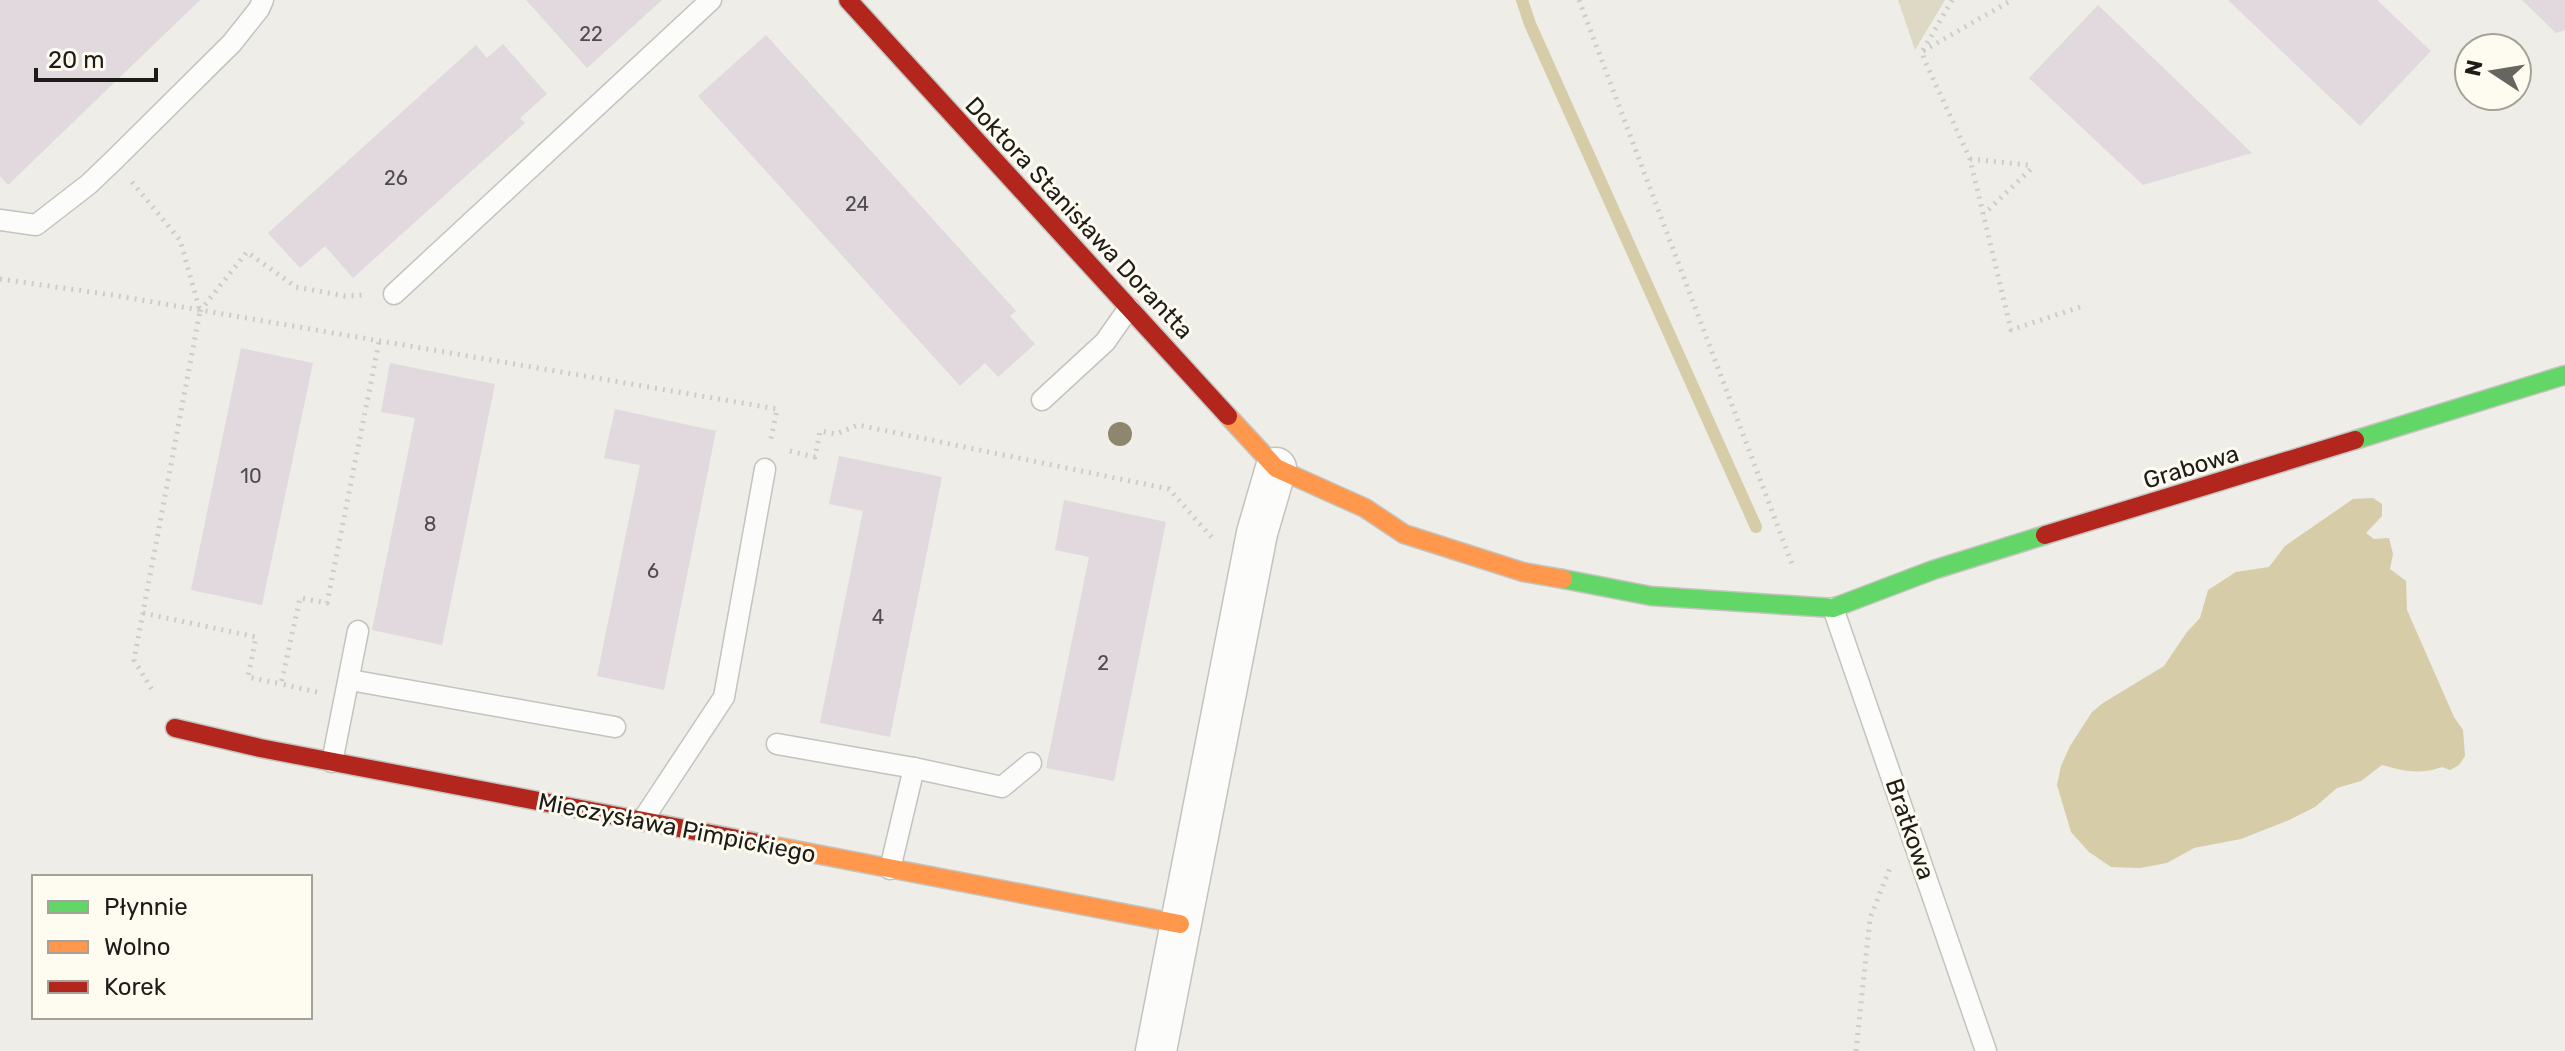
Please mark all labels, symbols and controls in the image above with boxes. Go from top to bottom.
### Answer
house number: 22 [579,22,603,46]
scale bar [36,32,156,82]
north arrow [2453,32,2533,112]
text: 20 m [48,46,105,74]
text: N [2459,57,2489,78]
street label: Doktora Stanisława Dorantta [959,91,1199,345]
house number: 26 [384,166,408,190]
house number: 24 [845,192,869,216]
street label: Grabowa [2140,439,2242,495]
house number: 10 [240,464,262,488]
house number: 8 [424,512,436,536]
house number: 6 [647,559,659,583]
house number: 4 [872,605,884,629]
house number: 2 [1097,651,1109,675]
street label: Bratkowa [1880,775,1940,883]
street label: Mieczysława Pimpickiego [536,787,818,869]
legend [32,875,312,1019]
text: Płynnie [104,893,188,921]
text: Wolno [104,933,171,961]
text: Korek [104,973,167,1001]

